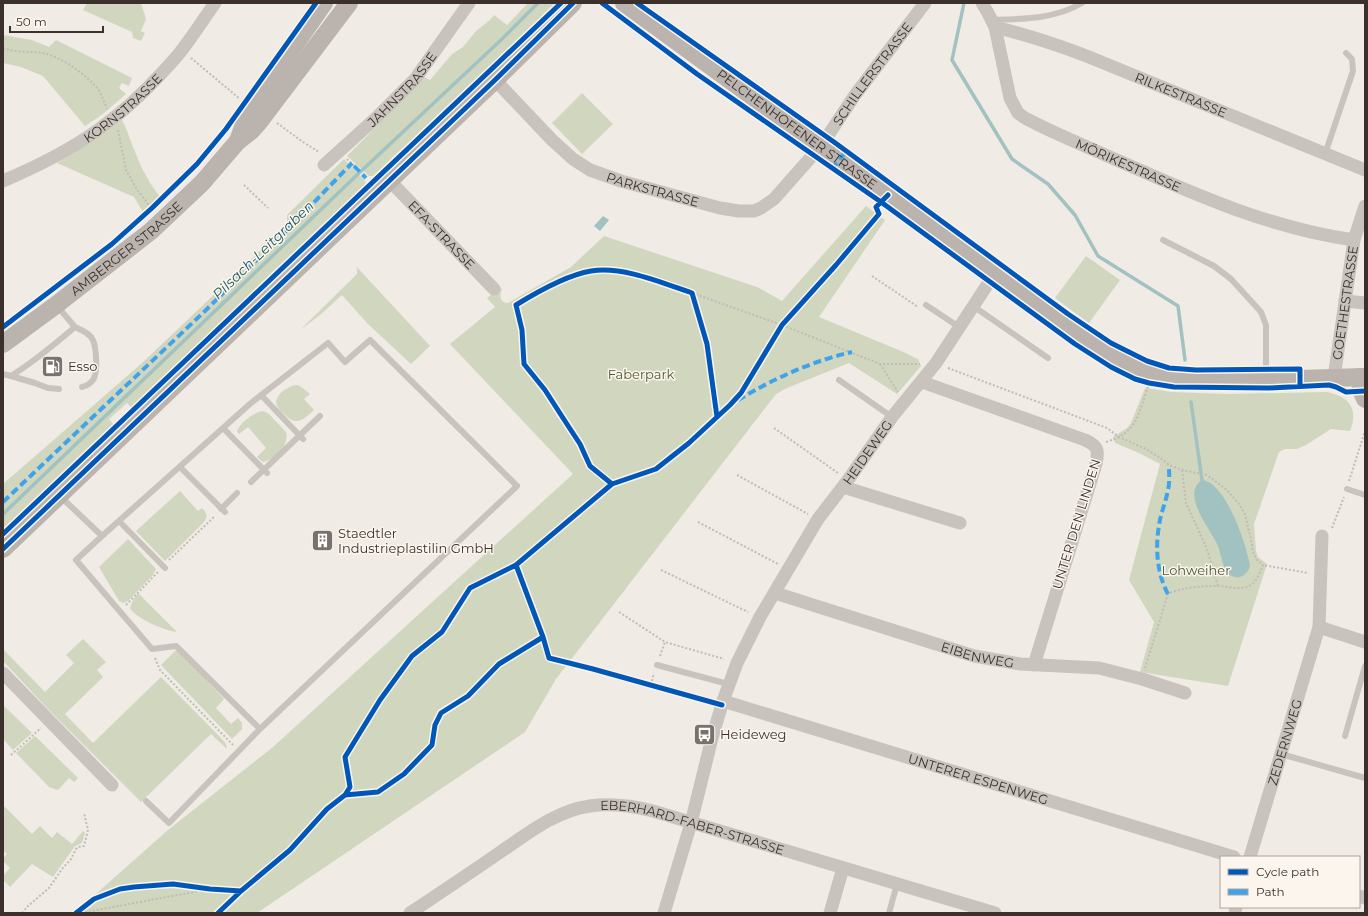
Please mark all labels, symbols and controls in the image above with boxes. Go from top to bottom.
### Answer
scale bar [10,8,103,34]
text: 50 m [16,14,47,29]
street label: SCHILLERSTRASSE [829,19,916,128]
street label: JAHNSTRASSE [363,49,440,131]
street label: PELCHENHOFENER STRASSE [714,65,880,192]
street label: RILKESTRASSE [1133,69,1229,121]
street label: KORNSTRASSE [80,70,165,146]
street label: MÖRIKESTRASSE [1073,135,1183,195]
street label: PARKSTRASSE [604,168,701,210]
water label: Pilsach-Leitgraben [208,197,318,303]
street label: EFA-STRASSE [405,197,478,272]
street label: AMBERGER STRASSE [67,198,185,299]
street label: GOETHESTRASSE [1329,245,1361,361]
fuel station icon: Esso [39,353,65,379]
place label: Esso [68,358,97,374]
park label: Faberpark [608,366,675,382]
street label: HEIDEWEG [839,417,896,488]
street label: UNTER DEN LINDEN [1049,457,1103,591]
place label: Staedtler Industrieplastilin GmbH [338,525,494,556]
building icon: Staedtler Industrieplastilin GmbH [309,527,335,553]
park label: Lohweiher [1162,562,1230,578]
street label: EIBENWEG [939,638,1015,671]
street label: ZEDERNWEG [1264,697,1305,787]
bus stop icon: Heideweg [691,721,717,747]
place label: Heideweg [720,726,786,742]
street label: UNTERER ESPENWEG [906,750,1050,808]
street label: EBERHARD-FABER-STRASSE [600,797,786,858]
legend [1220,856,1360,908]
text: Cycle path [1256,864,1319,879]
text: Path [1256,884,1285,899]

